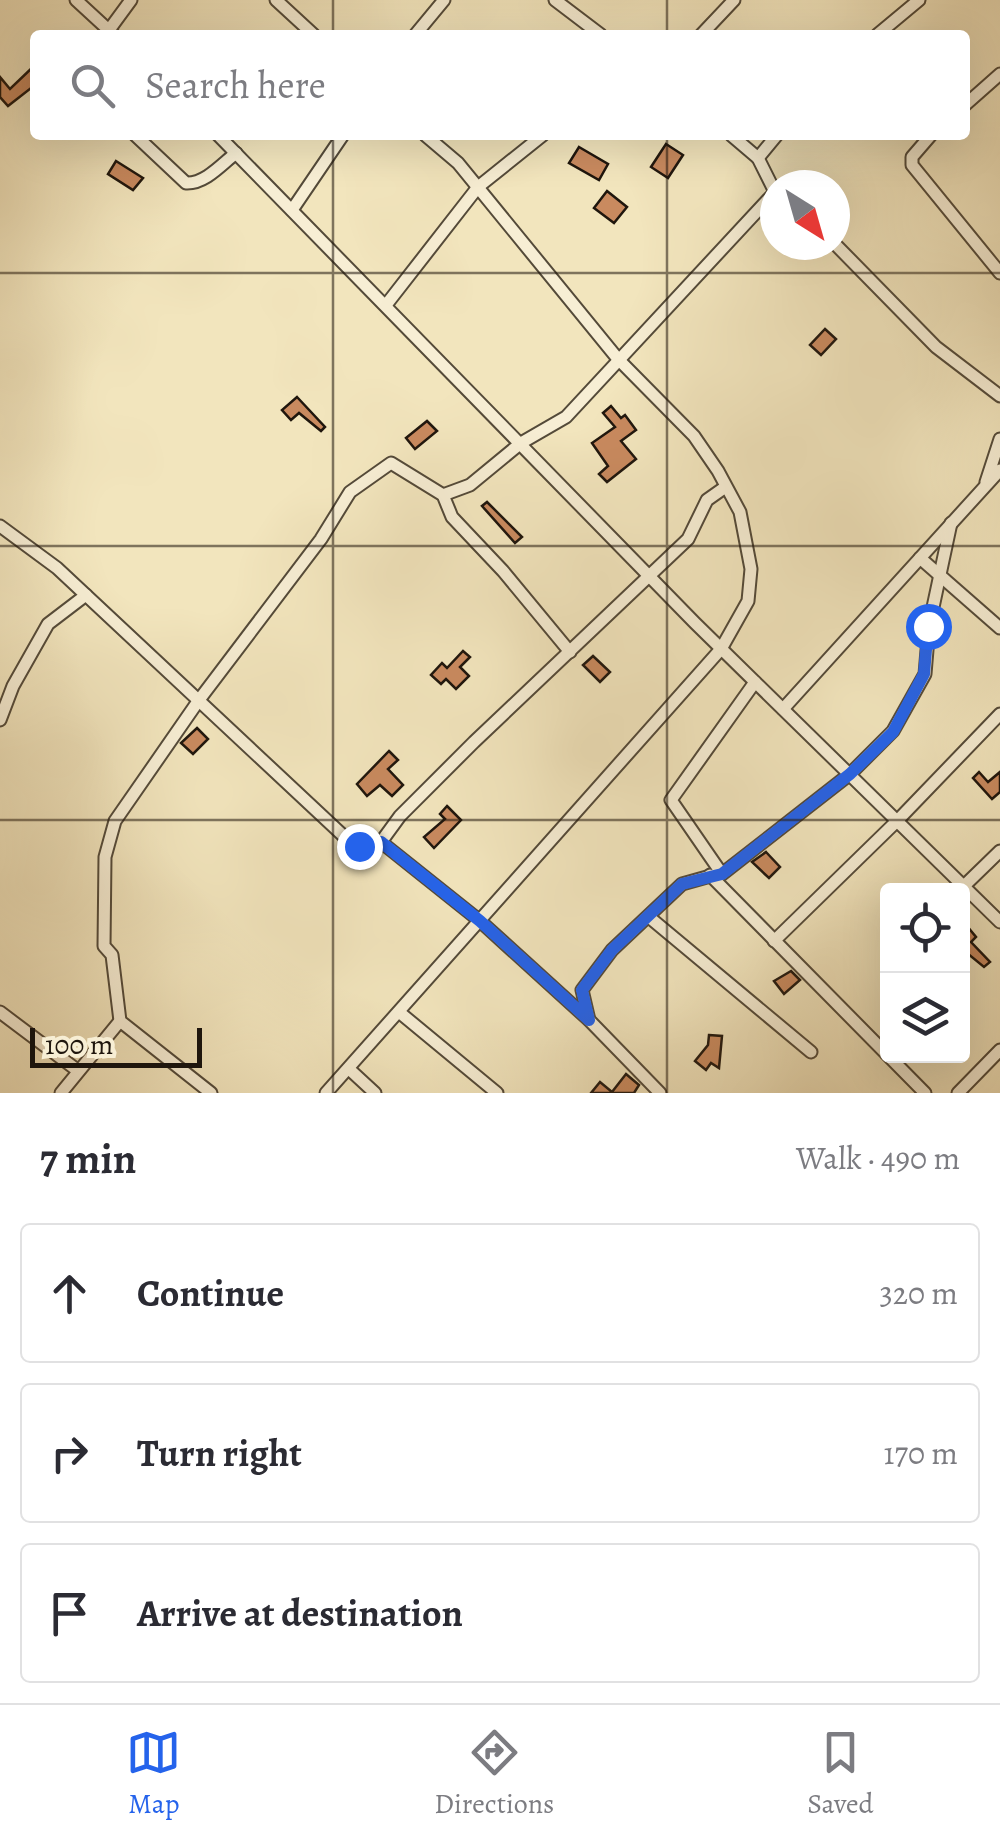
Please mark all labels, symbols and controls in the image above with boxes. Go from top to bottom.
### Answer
search box [30,30,970,140]
icon: search [65,58,120,113]
text: Search here [145,59,326,111]
north arrow [760,170,850,260]
route start [906,604,952,650]
route end [337,824,383,870]
map controls [880,883,970,1063]
button: locate [880,883,970,973]
button: layers [880,973,970,1063]
scale bar [30,1023,202,1068]
text: 100 m [45,1026,113,1064]
text: 7 min [40,1130,136,1187]
text: Walk · 490 m [796,1136,960,1180]
icon: ahead [42,1266,97,1321]
text: Continue [137,1267,284,1319]
text: 320 m [879,1271,958,1315]
icon: right [42,1426,97,1481]
text: Turn right [137,1427,302,1479]
text: 170 m [884,1431,958,1475]
icon: arrive [42,1586,97,1641]
text: Arrive at destination [137,1587,463,1639]
tab: Map [126,1725,181,1823]
tab: Directions [434,1725,554,1823]
tab: Saved [807,1725,874,1823]

